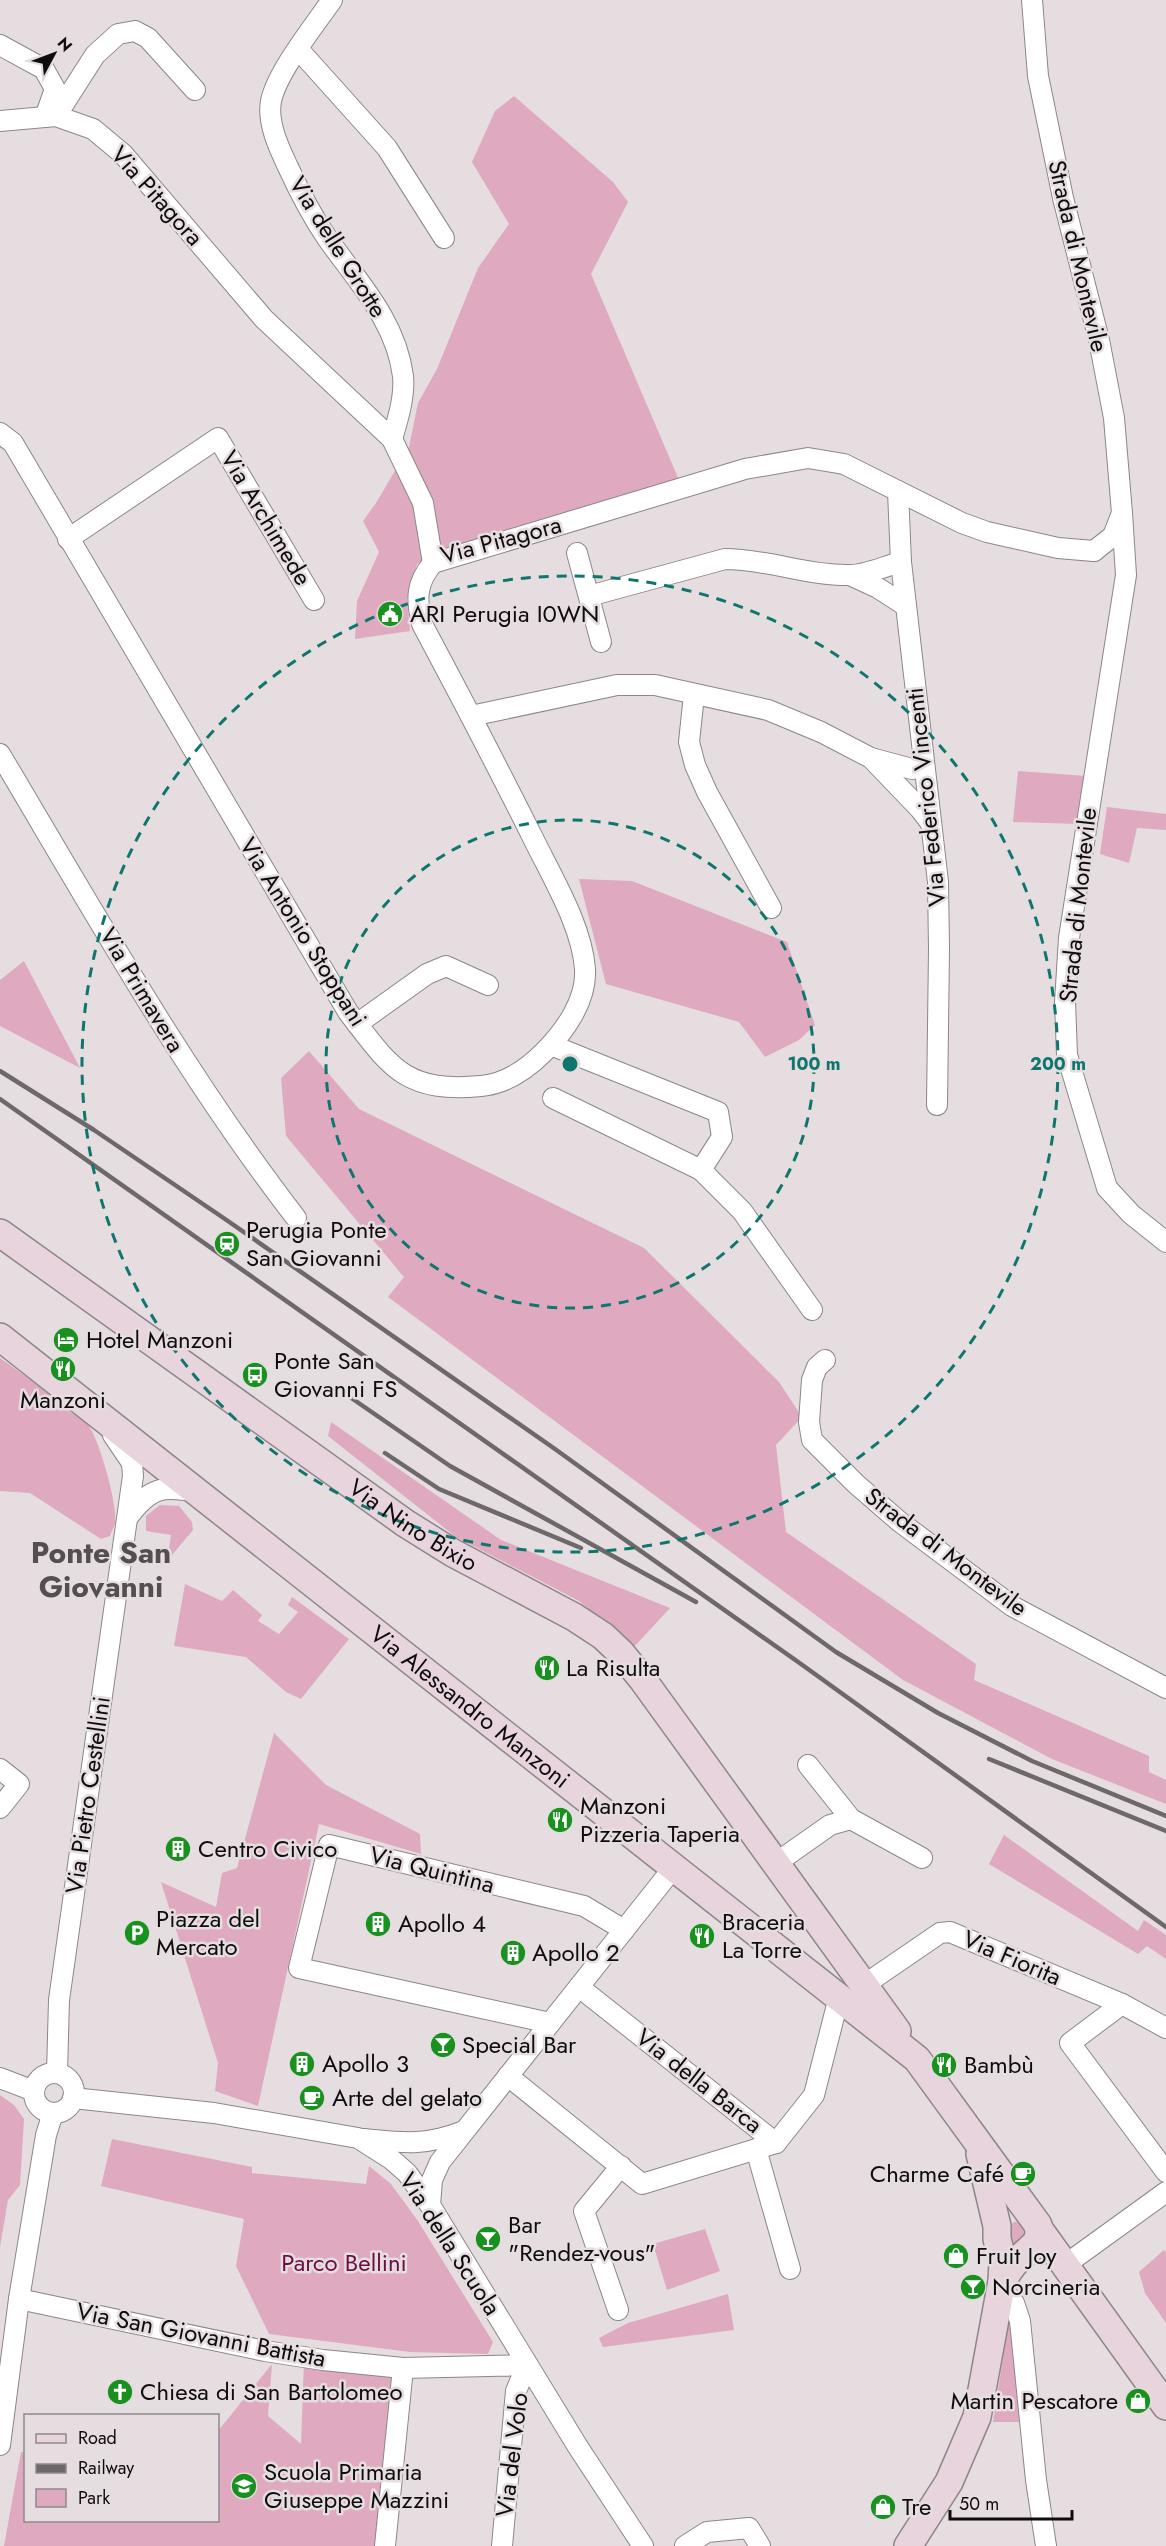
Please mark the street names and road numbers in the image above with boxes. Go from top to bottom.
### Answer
street label: Via Pitagora [103,138,212,253]
street label: Strada di Montevile [1039,157,1118,355]
street label: Via delle Grotte [281,169,396,324]
street label: Via Archimede [212,444,321,592]
street label: Via Pitagora [436,507,565,572]
street label: Via Federico Vincenti [897,686,954,908]
street label: Strada di Montevile [1050,806,1105,1004]
street label: Via Antonio Stoppani [231,830,376,1033]
street label: Via Primavera [91,921,194,1059]
street label: Via Nino Bixio [341,1470,484,1580]
street label: Strada di Montevile [858,1479,1035,1625]
street label: Via Alessandro Manzoni [363,1617,578,1796]
street label: Via Pietro Cestellini [56,1694,119,1896]
street label: Via Quintina [366,1837,498,1902]
street label: Via Fiorita [958,1921,1067,1994]
street label: Via della Barca [628,2020,770,2141]
street label: Via della Scuola [391,2165,510,2322]
street label: Via San Giovanni Battista [73,2293,329,2376]
street label: Via del Volo [487,2391,537,2519]

